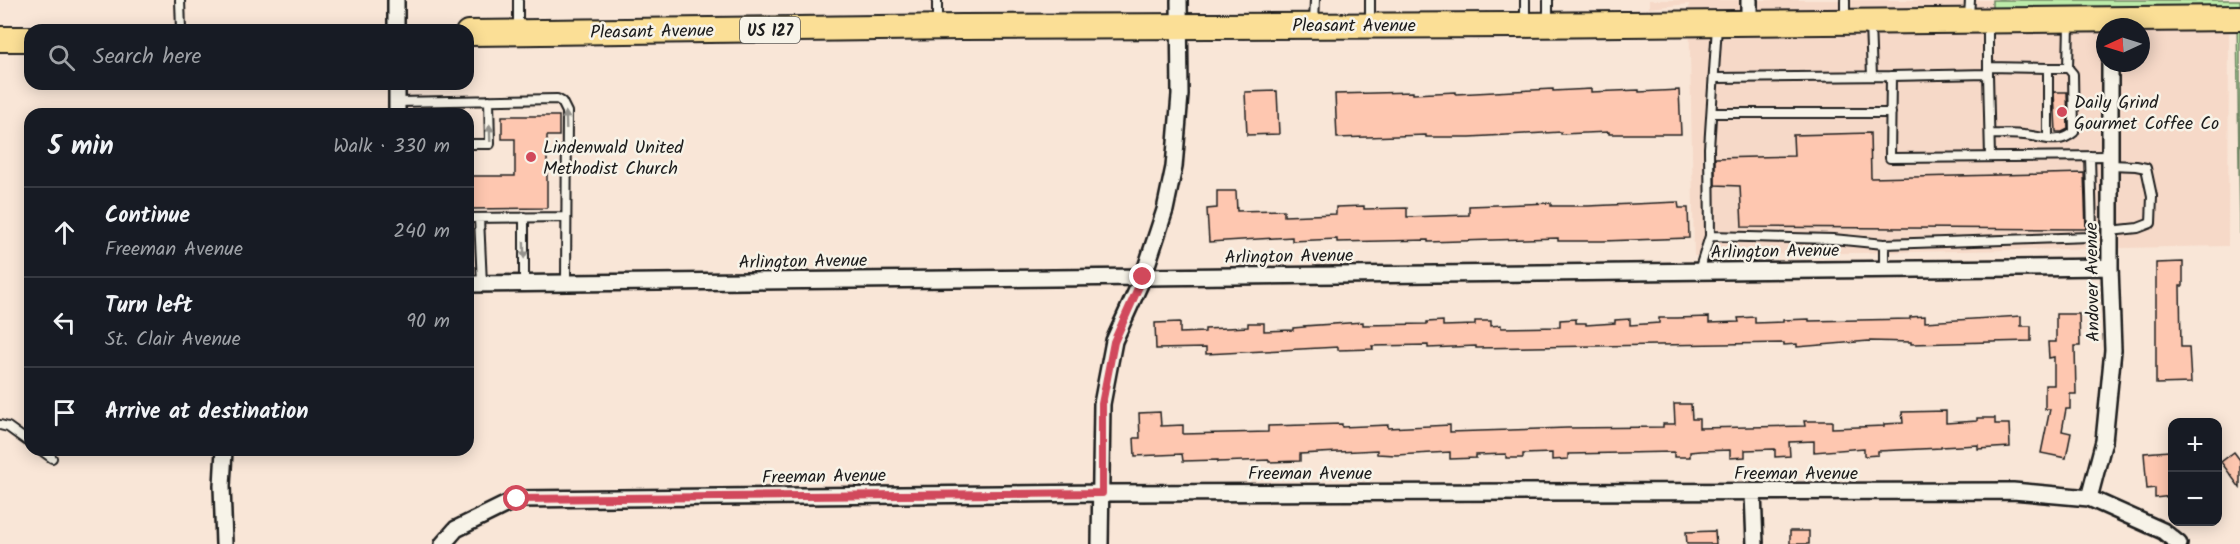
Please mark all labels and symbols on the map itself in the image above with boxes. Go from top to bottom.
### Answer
street label: Pleasant Avenue [1292,12,1416,41]
street label: Pleasant Avenue [590,17,714,48]
road number: US 127 [740,17,800,43]
north arrow [2096,18,2150,72]
place label: Daily Grind Gourmet Coffee Co [2074,89,2219,139]
marker: Daily Grind Gourmet Coffee Co [2055,105,2069,119]
one-way arrow [562,110,571,129]
one-way arrow [485,123,494,142]
place label: Lindenwald United Methodist Church [543,134,684,184]
marker: Lindenwald United Methodist Church [524,150,538,164]
street label: Andover Avenue [2078,222,2109,342]
street label: Arlington Avenue [1710,237,1840,268]
one-way arrow [519,241,529,260]
street label: Arlington Avenue [1224,242,1354,273]
street label: Arlington Avenue [738,247,868,278]
route end [1129,263,1155,289]
street label: Freeman Avenue [1248,460,1372,489]
street label: Freeman Avenue [1734,460,1858,489]
street label: Freeman Avenue [762,462,886,493]
route start [503,485,529,511]

